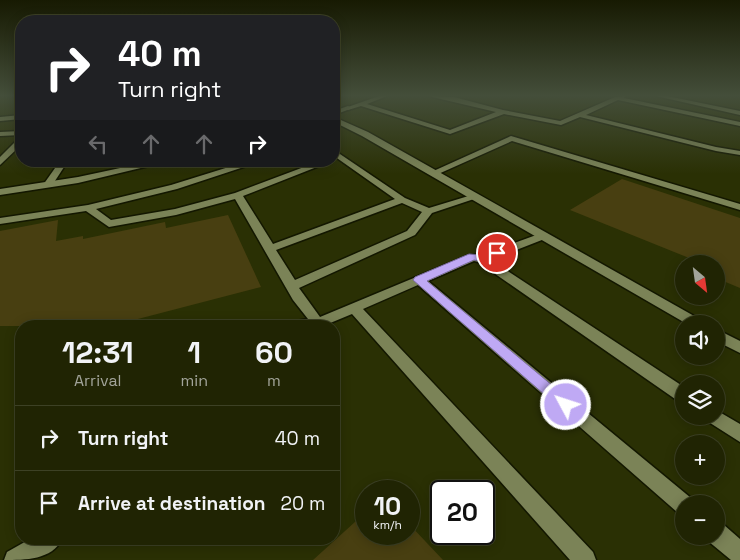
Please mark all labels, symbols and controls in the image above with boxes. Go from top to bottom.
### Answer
text: 40 m [118,32,202,76]
icon: right [35,35,100,100]
text: Turn right [118,75,221,103]
icon: left [84,130,112,158]
icon: ahead [137,130,165,158]
icon: ahead [190,130,218,158]
icon: right [243,130,271,158]
pin [476,232,518,274]
icon: arrive [483,239,511,267]
north arrow [675,255,725,305]
map controls [675,255,725,545]
button: sound [675,315,725,365]
text: 12:31 [62,333,134,372]
text: 1 [188,333,201,372]
text: 60 [255,333,293,372]
text: Arrival [74,370,122,391]
text: min [181,370,208,391]
text: m [267,370,281,391]
button: layers [675,375,725,425]
position arrow [539,378,591,430]
icon: right [35,424,63,452]
text: Turn right [78,426,168,451]
text: 40 m [275,426,320,451]
button: + [675,435,725,485]
speed limit sign: 20 [430,480,495,545]
icon: arrive [35,489,63,517]
text: 10 [374,490,401,522]
text: Arrive at destination [78,491,266,516]
text: 20 m [281,491,325,516]
button: − [675,495,725,545]
text: km/h [373,517,402,533]

